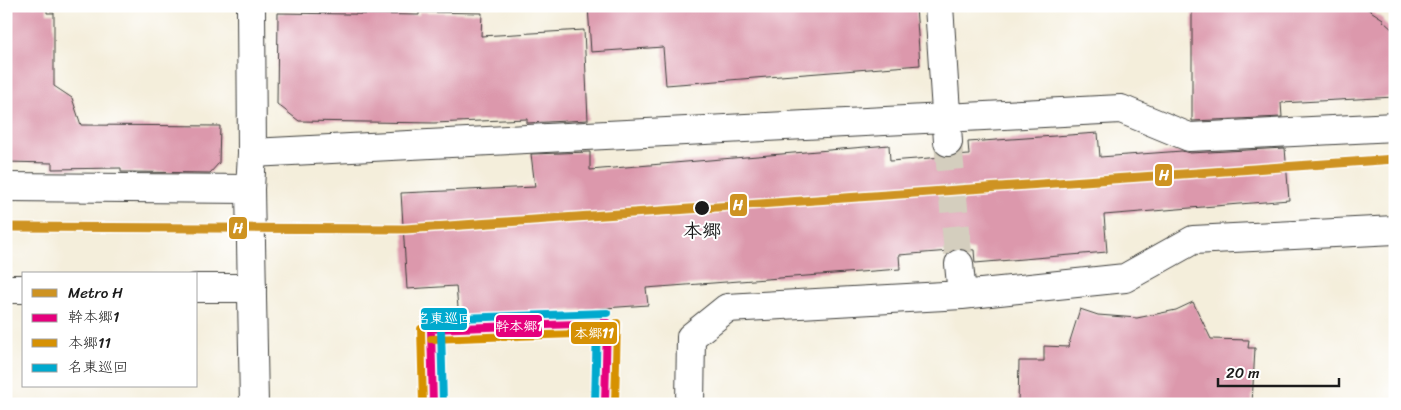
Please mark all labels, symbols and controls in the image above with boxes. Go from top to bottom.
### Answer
line badge: H [1154,163,1173,187]
text: H [1158,163,1170,188]
line badge: H [729,193,748,217]
text: H [732,193,744,218]
marker: 本郷 [693,199,711,217]
place label: 本郷 [683,214,721,247]
line badge: H [228,216,248,240]
text: H [232,216,244,241]
legend [22,272,198,388]
text: Metro H [68,280,123,306]
text: 幹本郷1 [68,304,119,330]
text: 名東巡回 [416,306,472,331]
line badge: 名東巡回 [420,307,468,331]
text: 幹本郷1 [495,314,543,339]
line badge: 幹本郷1 [495,314,543,338]
line badge: 本郷11 [570,321,618,345]
text: 本郷11 [574,321,614,346]
text: 本郷11 [68,330,111,356]
text: 名東巡回 [68,354,128,380]
scale bar [1218,355,1340,387]
text: 20 m [1226,360,1260,386]

